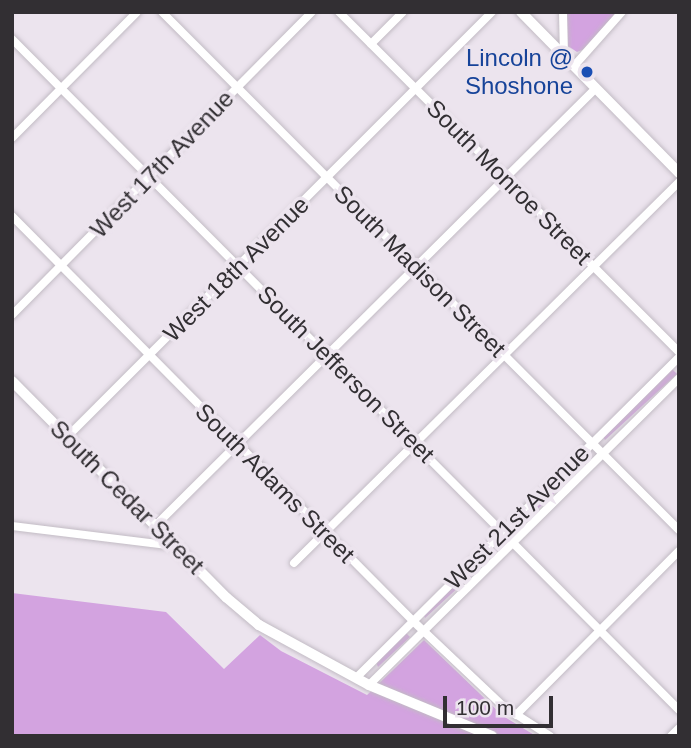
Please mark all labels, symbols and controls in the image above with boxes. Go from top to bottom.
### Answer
place label: Lincoln @ Shoshone [465,44,573,100]
marker: Lincoln @ Shoshone [579,64,595,80]
street label: West 17th Avenue [84,84,240,244]
street label: South Monroe Street [421,94,597,270]
street label: South Madison Street [328,179,512,363]
street label: West 18th Avenue [157,190,315,348]
street label: South Jefferson Street [252,280,440,468]
street label: South Adams Street [189,397,361,569]
street label: South Cedar Street [44,414,210,580]
street label: West 21st Avenue [438,438,596,596]
scale bar [446,682,556,726]
text: 100 m [456,696,514,719]

